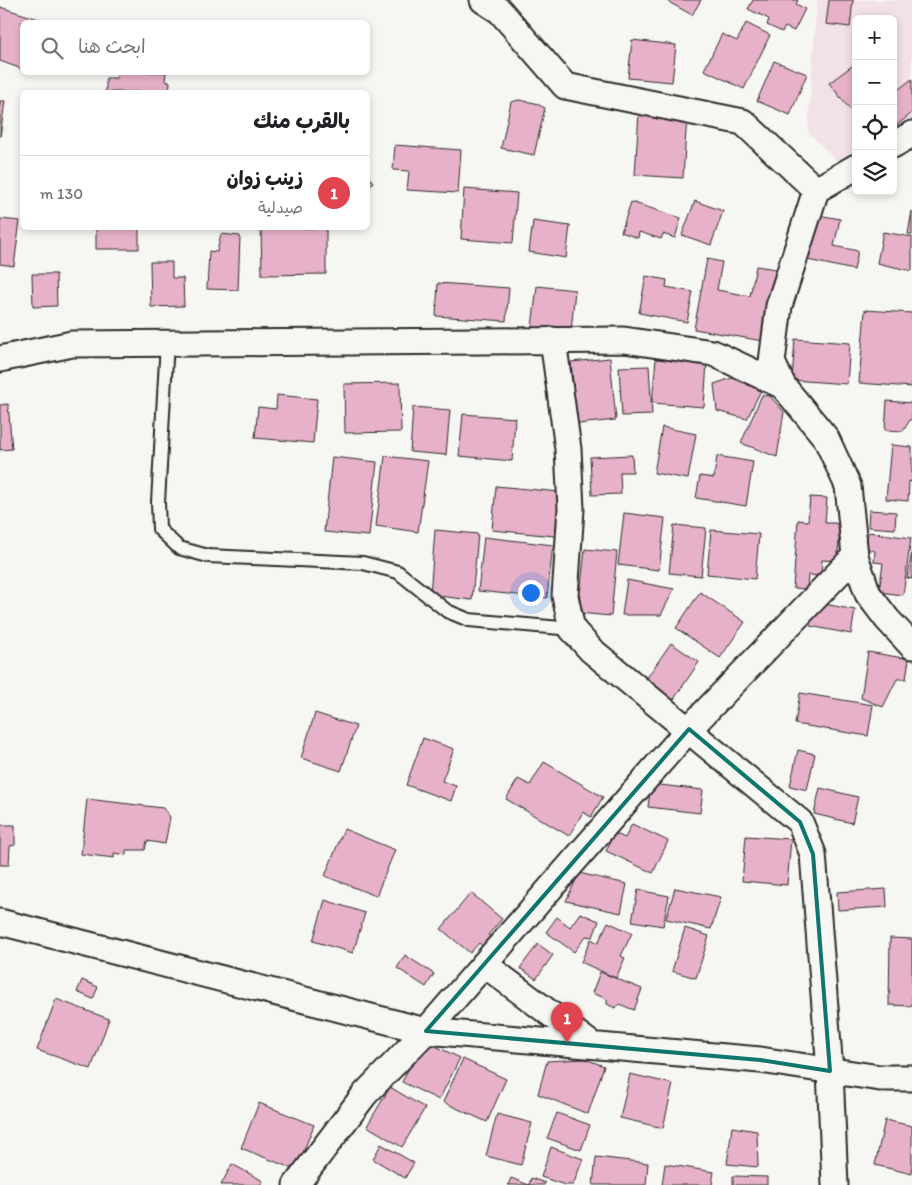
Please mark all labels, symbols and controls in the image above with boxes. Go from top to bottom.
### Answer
map controls [852,15,897,195]
button: + [852,15,897,60]
search box [20,20,370,75]
icon: search [38,34,66,62]
text: ابحث هنا [78,35,146,58]
button: − [852,60,897,105]
button: locate [852,105,897,150]
text: بالقرب منك [253,108,350,133]
button: layers [852,150,897,195]
text: زينب زوان [227,167,303,190]
text: 130 m [40,184,83,203]
text: 1 [330,184,338,203]
text: صيدلية [258,198,303,217]
your location [518,580,544,606]
pin: 1 [551,1002,583,1043]

